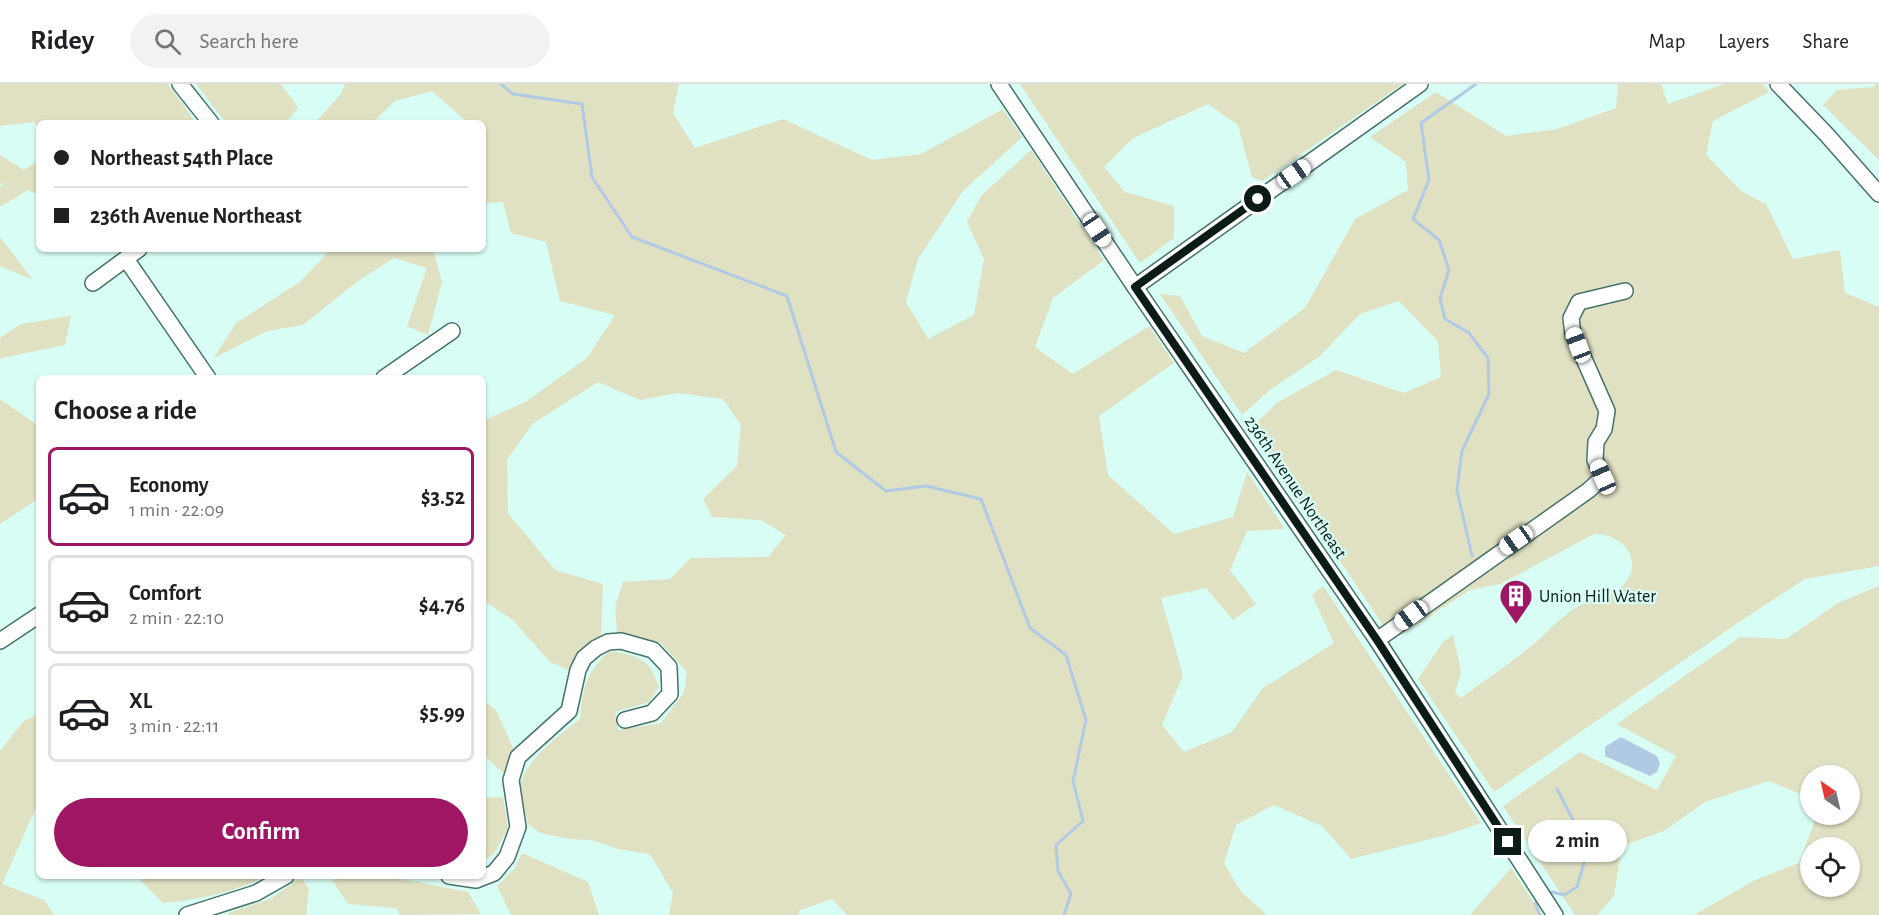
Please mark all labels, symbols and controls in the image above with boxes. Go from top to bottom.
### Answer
search box [130,14,550,68]
icon: search [151,25,184,58]
text: Ridey [30,27,94,55]
text: Search here [199,30,299,52]
text: Map [1649,31,1685,52]
text: Layers [1718,31,1769,52]
text: Share [1802,31,1849,52]
text: Northeast 54th Place [90,147,273,169]
car [1274,156,1314,192]
route start [1244,185,1271,212]
text: 236th Avenue Northeast [90,205,302,227]
car [1079,210,1115,250]
car [1563,325,1593,365]
text: Choose a ride [54,397,197,424]
street label: 236th Avenue Northeast [1241,413,1350,562]
car [1587,457,1619,497]
icon: car [57,470,111,524]
text: Economy [129,474,209,496]
text: $3.52 [421,486,465,508]
text: 1 min · 22:09 [129,500,224,520]
car [1496,522,1536,558]
icon: car [57,578,111,632]
building icon: Union Hill Water [1498,578,1534,625]
text: Comfort [129,582,201,604]
place label: Union Hill Water [1539,588,1656,606]
text: $4.76 [419,594,465,616]
car [1391,597,1431,633]
text: 2 min · 22:10 [129,608,224,628]
icon: car [57,686,111,740]
text: XL [129,690,152,712]
text: $5.99 [419,702,465,724]
text: 3 min · 22:11 [129,716,219,736]
north arrow [1800,765,1860,825]
map controls [1800,765,1860,897]
button: Confirm [54,798,468,867]
callout: 2 min [1529,821,1628,863]
route end [1494,828,1521,855]
text: 2 min [1555,831,1600,851]
button: locate [1800,837,1860,897]

